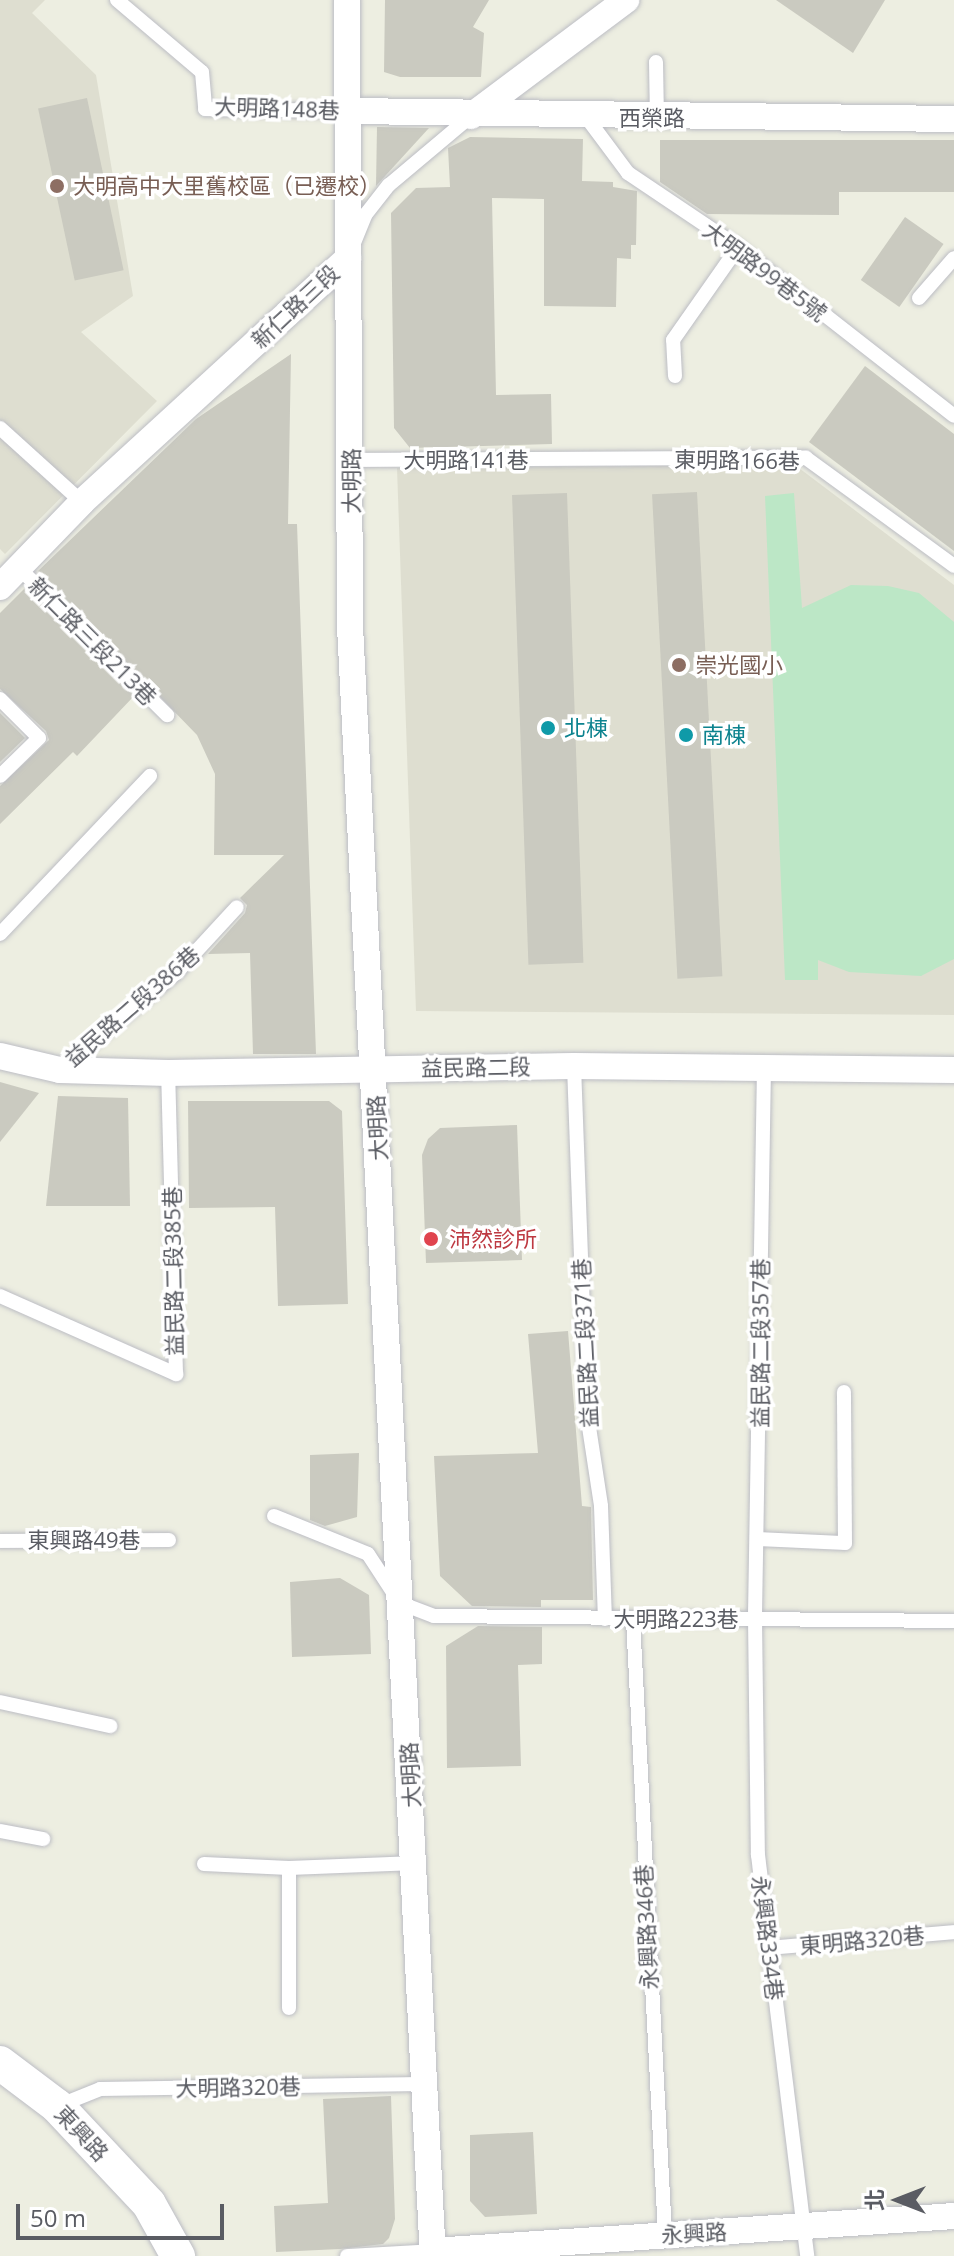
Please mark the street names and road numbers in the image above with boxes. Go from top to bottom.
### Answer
street label: 大明路148巷 [214,93,340,123]
street label: 西榮路 [619,105,685,131]
street label: 大明路99巷5號 [698,216,832,326]
street label: 新仁路三段 [246,259,344,353]
street label: 東明路166巷 [674,446,800,474]
street label: 大明路141巷 [403,447,529,473]
street label: 大明路 [338,448,364,514]
street label: 新仁路三段213巷 [24,572,162,710]
street label: 益民路二段386巷 [59,940,205,1072]
street label: 益民路二段 [421,1053,531,1081]
street label: 大明路 [362,1094,392,1162]
street label: 益民路二段385巷 [158,1186,188,1356]
street label: 益民路二段371巷 [567,1258,603,1428]
street label: 益民路二段357巷 [747,1258,773,1428]
street label: 東興路49巷 [27,1527,141,1553]
street label: 大明路223巷 [613,1606,739,1632]
street label: 大明路 [395,1741,425,1809]
street label: 永興路346巷 [630,1864,662,1990]
street label: 永興路334巷 [747,1874,789,2002]
street label: 東明路320巷 [798,1921,926,1959]
street label: 大明路320巷 [175,2073,301,2101]
street label: 東興路 [50,2100,114,2166]
street label: 永興路 [660,2218,728,2248]

